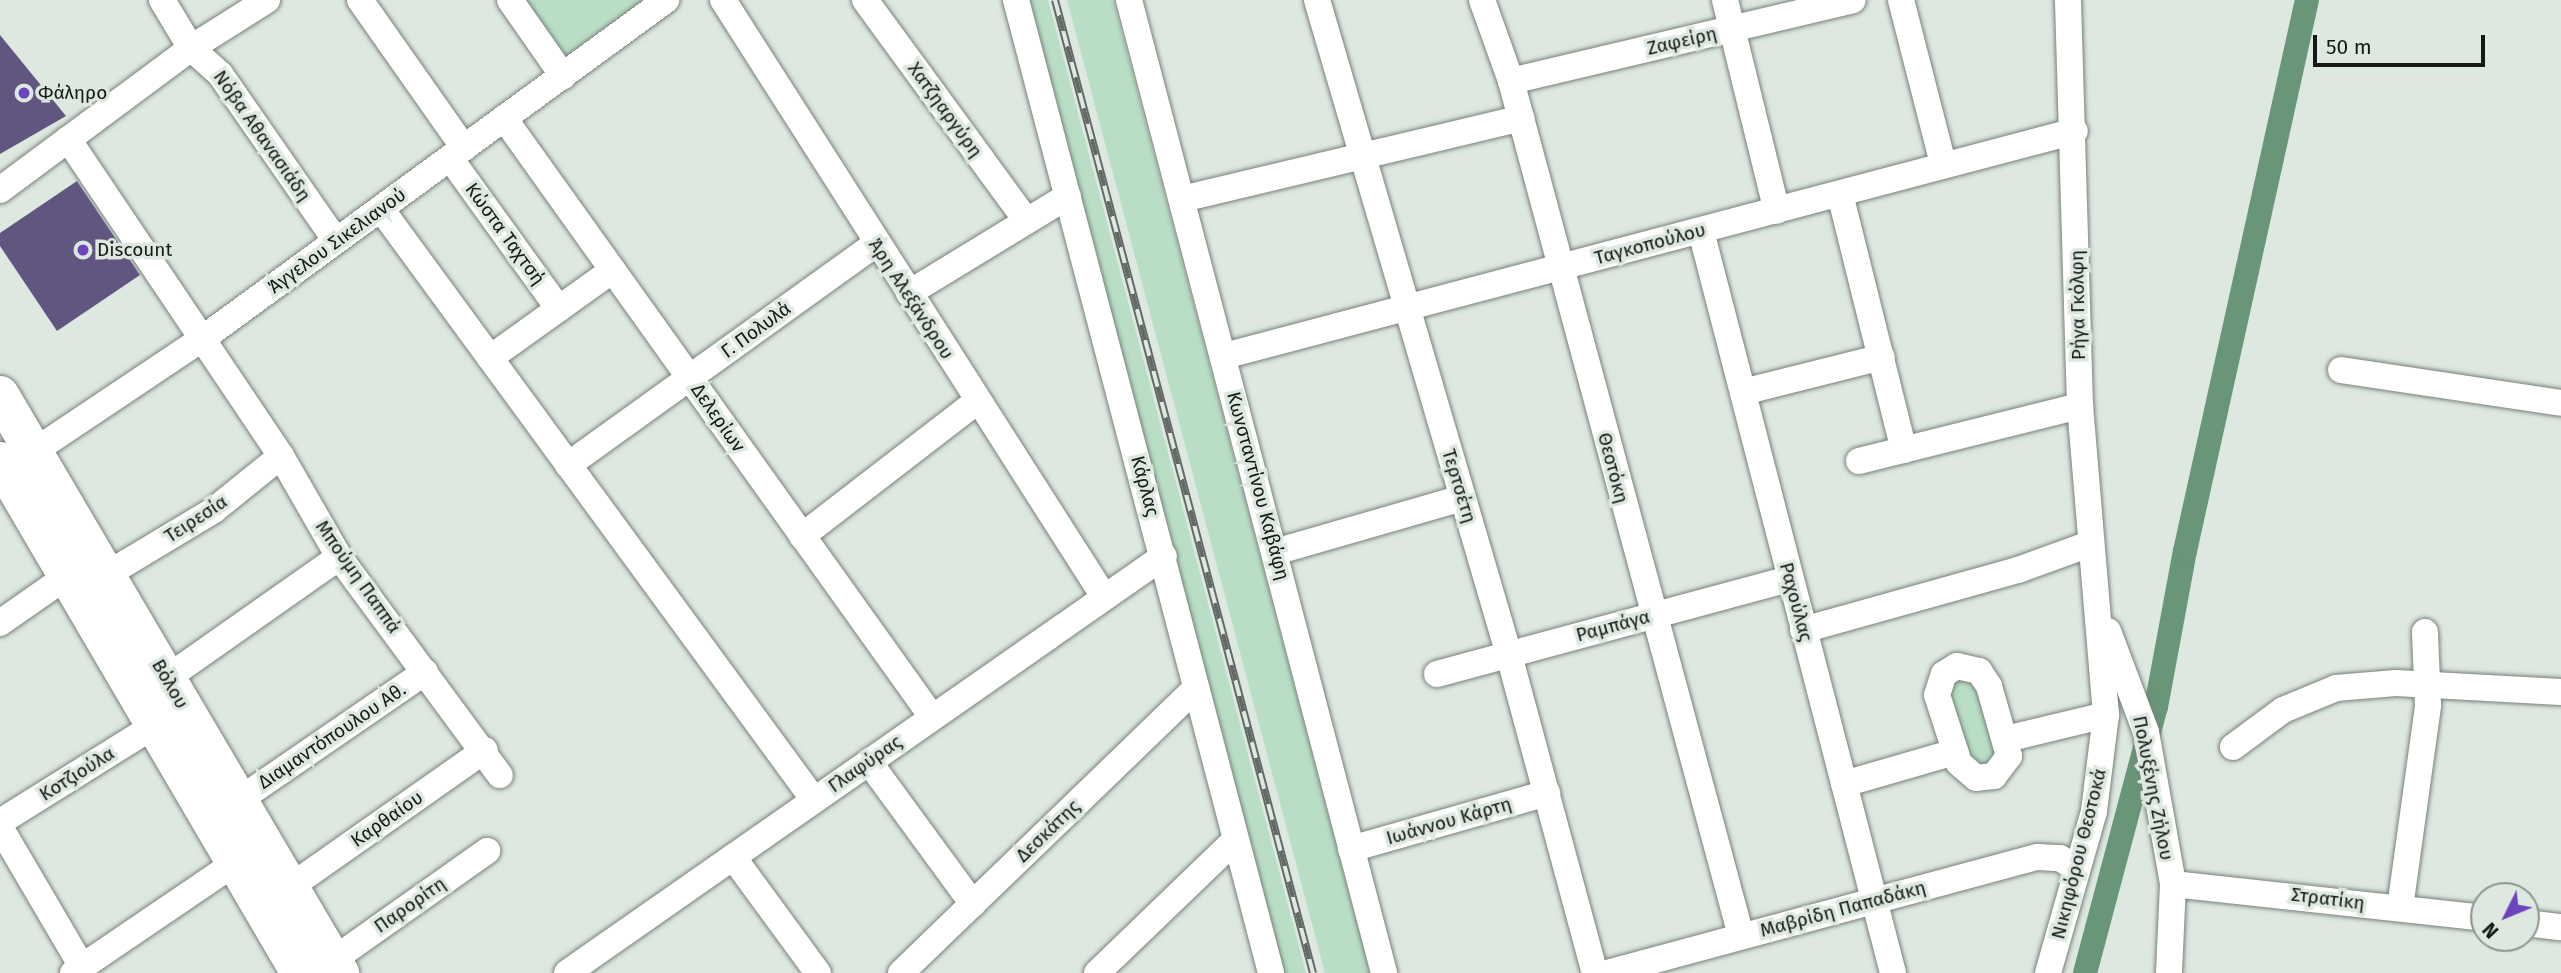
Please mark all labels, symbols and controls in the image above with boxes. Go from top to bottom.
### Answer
scale bar [2316,21,2488,65]
street label: Ζαφείρη [1645,22,1719,60]
text: 50 m [2326,34,2372,60]
street label: Χατζηαργύρη [903,58,987,162]
street label: Νόβα Αθανασιάδη [208,66,316,206]
place label: Φάληρο [38,82,107,104]
marker: Φάληρο [16,85,32,101]
street label: Κώστα Ταχτσή [460,178,550,290]
street label: Άγγελου Σικελιανού [264,183,410,299]
street label: Ταγκοπούλου [1592,218,1708,270]
street label: Άρη Αλεξάνδρου [863,234,959,364]
place label: Discount [97,239,172,261]
marker: Discount [75,242,91,258]
street label: Ρήγα Γκόλφη [2066,250,2090,360]
street label: Γ. Πολυλά [717,297,795,363]
street label: Δελερίων [686,379,750,457]
street label: Κωνσταντίνου Καβάφη [1222,389,1294,583]
street label: Θεοτόκη [1593,430,1633,506]
street label: Τερτσέτη [1437,446,1481,526]
street label: Κάρλας [1126,453,1164,519]
street label: Τειρεσία [160,490,232,548]
street label: Μπούμη Παππά [311,516,405,638]
street label: Ραχούλας [1775,560,1817,644]
street label: Ραμπάγα [1574,605,1652,647]
street label: Βόλου [147,655,193,713]
street label: Διαμαντόπουλου Αθ. [254,678,410,794]
street label: Πολυξένης Ζήλου [2128,714,2178,862]
street label: Γλαφύρας [824,730,906,798]
street label: Κοτζιούλα [35,742,119,806]
street label: Νικηφόρου Θεοτοκά [2047,766,2111,942]
street label: Καρθαίου [347,786,427,852]
street label: Ιωάννου Κάρτη [1384,792,1514,850]
street label: Δεσκάτης [1011,795,1085,867]
street label: Παρορίτη [370,872,450,938]
street label: Μαβρίδη Παπαδάκη [1758,876,1928,942]
north arrow [2470,882,2540,952]
street label: Στρατίκη [2290,883,2366,915]
text: N [2478,918,2503,943]

